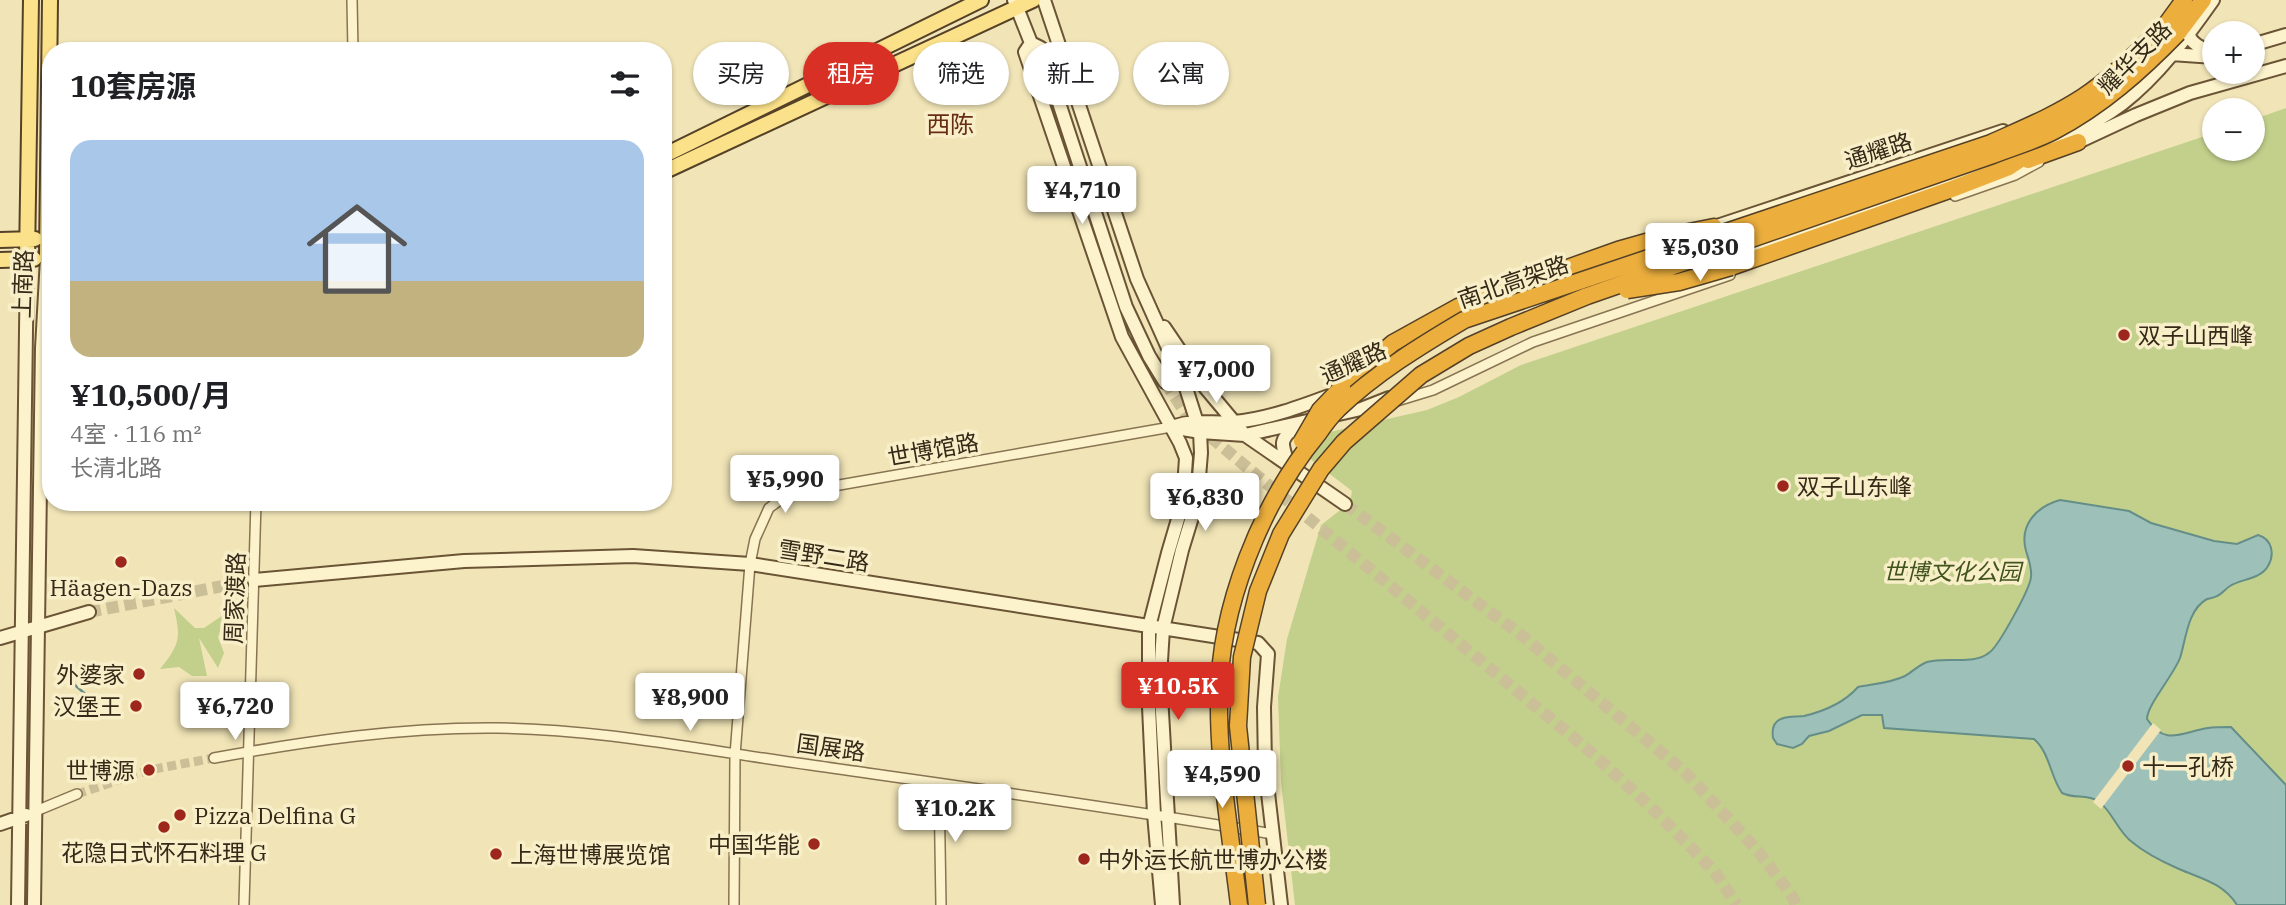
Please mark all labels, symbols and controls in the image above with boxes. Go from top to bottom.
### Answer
street label: 耀华支路 [2091,14,2177,100]
map controls [2202,21,2265,161]
button: + [2202,21,2265,84]
chip: 买房 [693,42,789,105]
chip: 租房 [803,42,899,105]
chip: 筛选 [913,42,1009,105]
chip: 新上 [1023,42,1119,105]
chip: 公寓 [1133,42,1229,105]
icon: filters [606,65,644,103]
text: 10套房源 [70,66,196,105]
button: − [2202,98,2265,161]
district label: 西陈 [926,108,974,140]
street label: 通耀路 [1841,125,1915,175]
pin: ¥4,710 [1025,166,1139,226]
text: ¥4,710 [1043,174,1121,204]
icon: home [294,186,420,312]
pin: ¥5,030 [1643,224,1757,283]
text: ¥5,030 [1661,231,1739,261]
street label: 南北高架路 [1454,248,1572,314]
street label: 上南路 [6,249,38,319]
place label: 双子山西峰 [2138,320,2253,350]
marker: 双子山西峰 [2116,327,2132,343]
street label: 通耀路 [1315,334,1391,390]
pin: ¥7,000 [1159,346,1273,405]
text: ¥7,000 [1177,353,1255,383]
text: ¥10,500/月 [70,375,232,414]
text: 4室 · 116 m² [70,418,202,448]
street label: 世博馆路 [885,426,981,472]
text: 长清北路 [70,452,162,482]
pin: ¥5,990 [728,456,842,515]
text: ¥5,990 [746,463,824,493]
place label: 双子山东峰 [1797,471,1912,501]
pin: ¥6,830 [1148,474,1262,533]
marker: 双子山东峰 [1775,478,1791,494]
text: ¥6,830 [1166,481,1244,511]
street label: 雪野二路 [776,533,872,577]
street label: 周家渡路 [217,552,251,644]
marker: Häagen-Dazs [113,554,129,570]
park label: 世博文化公园 [1883,556,2024,586]
place label: Häagen-Dazs [49,572,193,602]
place label: 外婆家 [56,659,125,689]
pin: ¥10.5K [1121,662,1235,722]
marker: 外婆家 [131,666,147,682]
text: ¥10.5K [1137,670,1219,700]
pin: ¥8,900 [633,674,747,733]
text: ¥8,900 [651,681,729,711]
pin: ¥6,720 [178,682,292,742]
text: ¥6,720 [196,690,274,720]
place label: 汉堡王 [53,691,122,721]
marker: 汉堡王 [128,698,144,714]
street label: 国展路 [795,727,867,767]
pin: ¥4,590 [1165,750,1279,810]
place label: 十一孔桥 [2142,751,2234,781]
place label: 世博源 [66,755,135,785]
text: ¥4,590 [1183,758,1261,788]
marker: 十一孔桥 [2120,758,2136,774]
marker: 世博源 [141,762,157,778]
pin: ¥10.2K [898,784,1012,844]
text: ¥10.2K [914,792,996,822]
place label: Pizza Delfina G [194,800,356,830]
marker: Pizza Delfina G [172,807,188,823]
marker: 花隐日式怀石料理 G [156,819,172,835]
place label: 中国华能 [708,829,800,859]
marker: 中国华能 [806,836,822,852]
place label: 花隐日式怀石料理 G [61,837,267,867]
place label: 上海世博展览馆 [510,839,671,869]
place label: 中外运长航世博办公楼 [1098,844,1328,874]
marker: 上海世博展览馆 [488,846,504,862]
marker: 中外运长航世博办公楼 [1076,851,1092,867]

